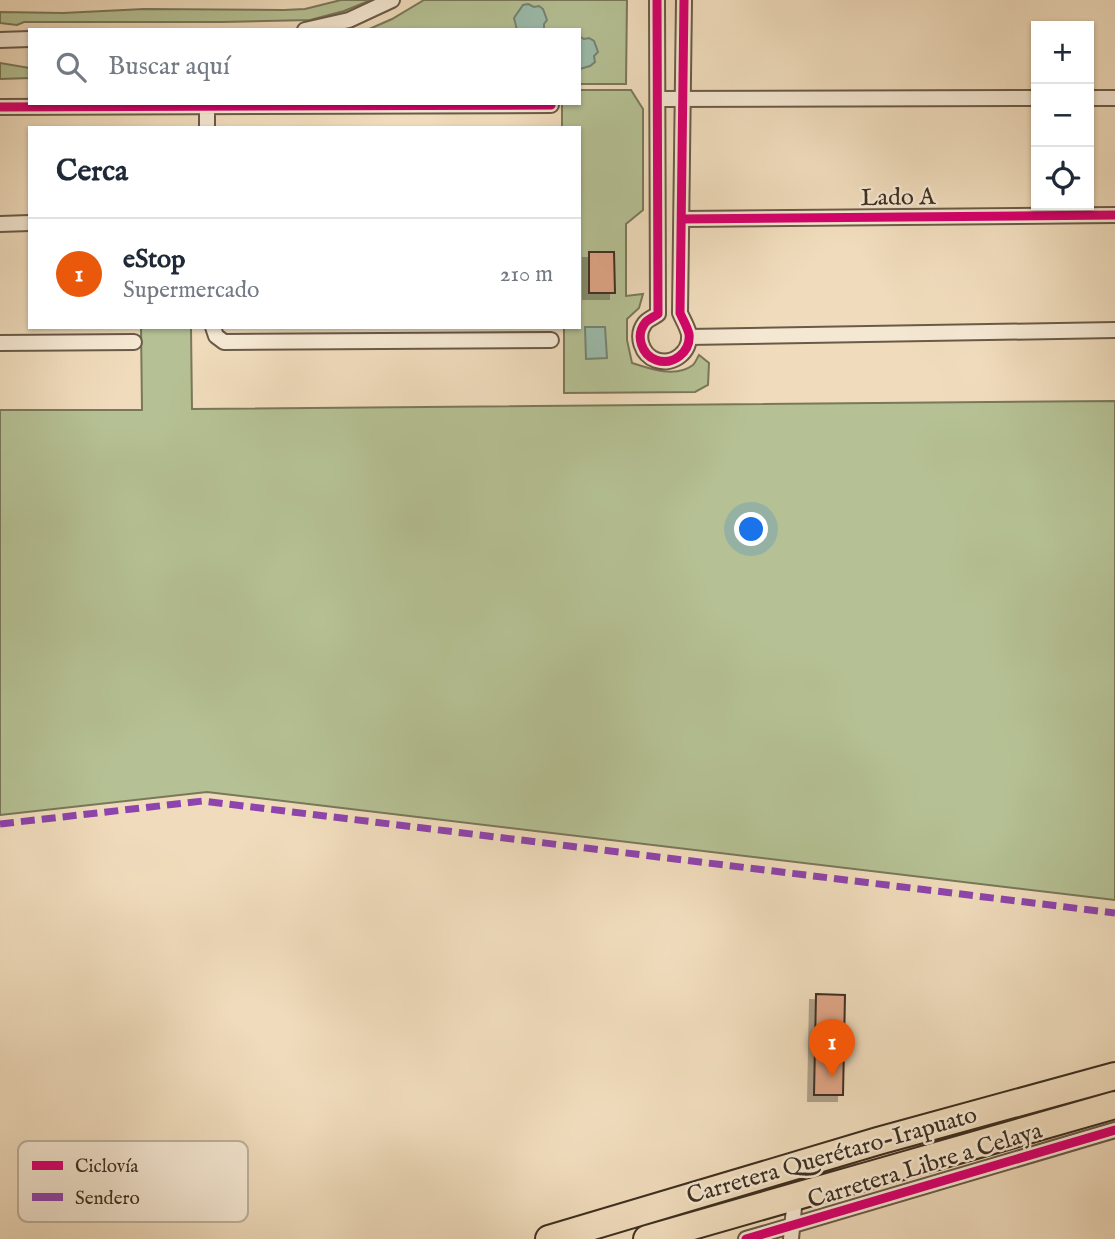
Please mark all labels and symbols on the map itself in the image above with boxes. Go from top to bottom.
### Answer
street label: Lado A [860,182,936,214]
your location [734,512,768,546]
pin: 1 [809,1019,855,1077]
street label: Carretera Querétaro-Irapuato [683,1100,981,1212]
street label: Carretera Libre a Celaya [804,1115,1047,1216]
legend [18,1141,248,1222]
text: Ciclovía [75,1155,139,1179]
text: Sendero [75,1187,140,1211]

